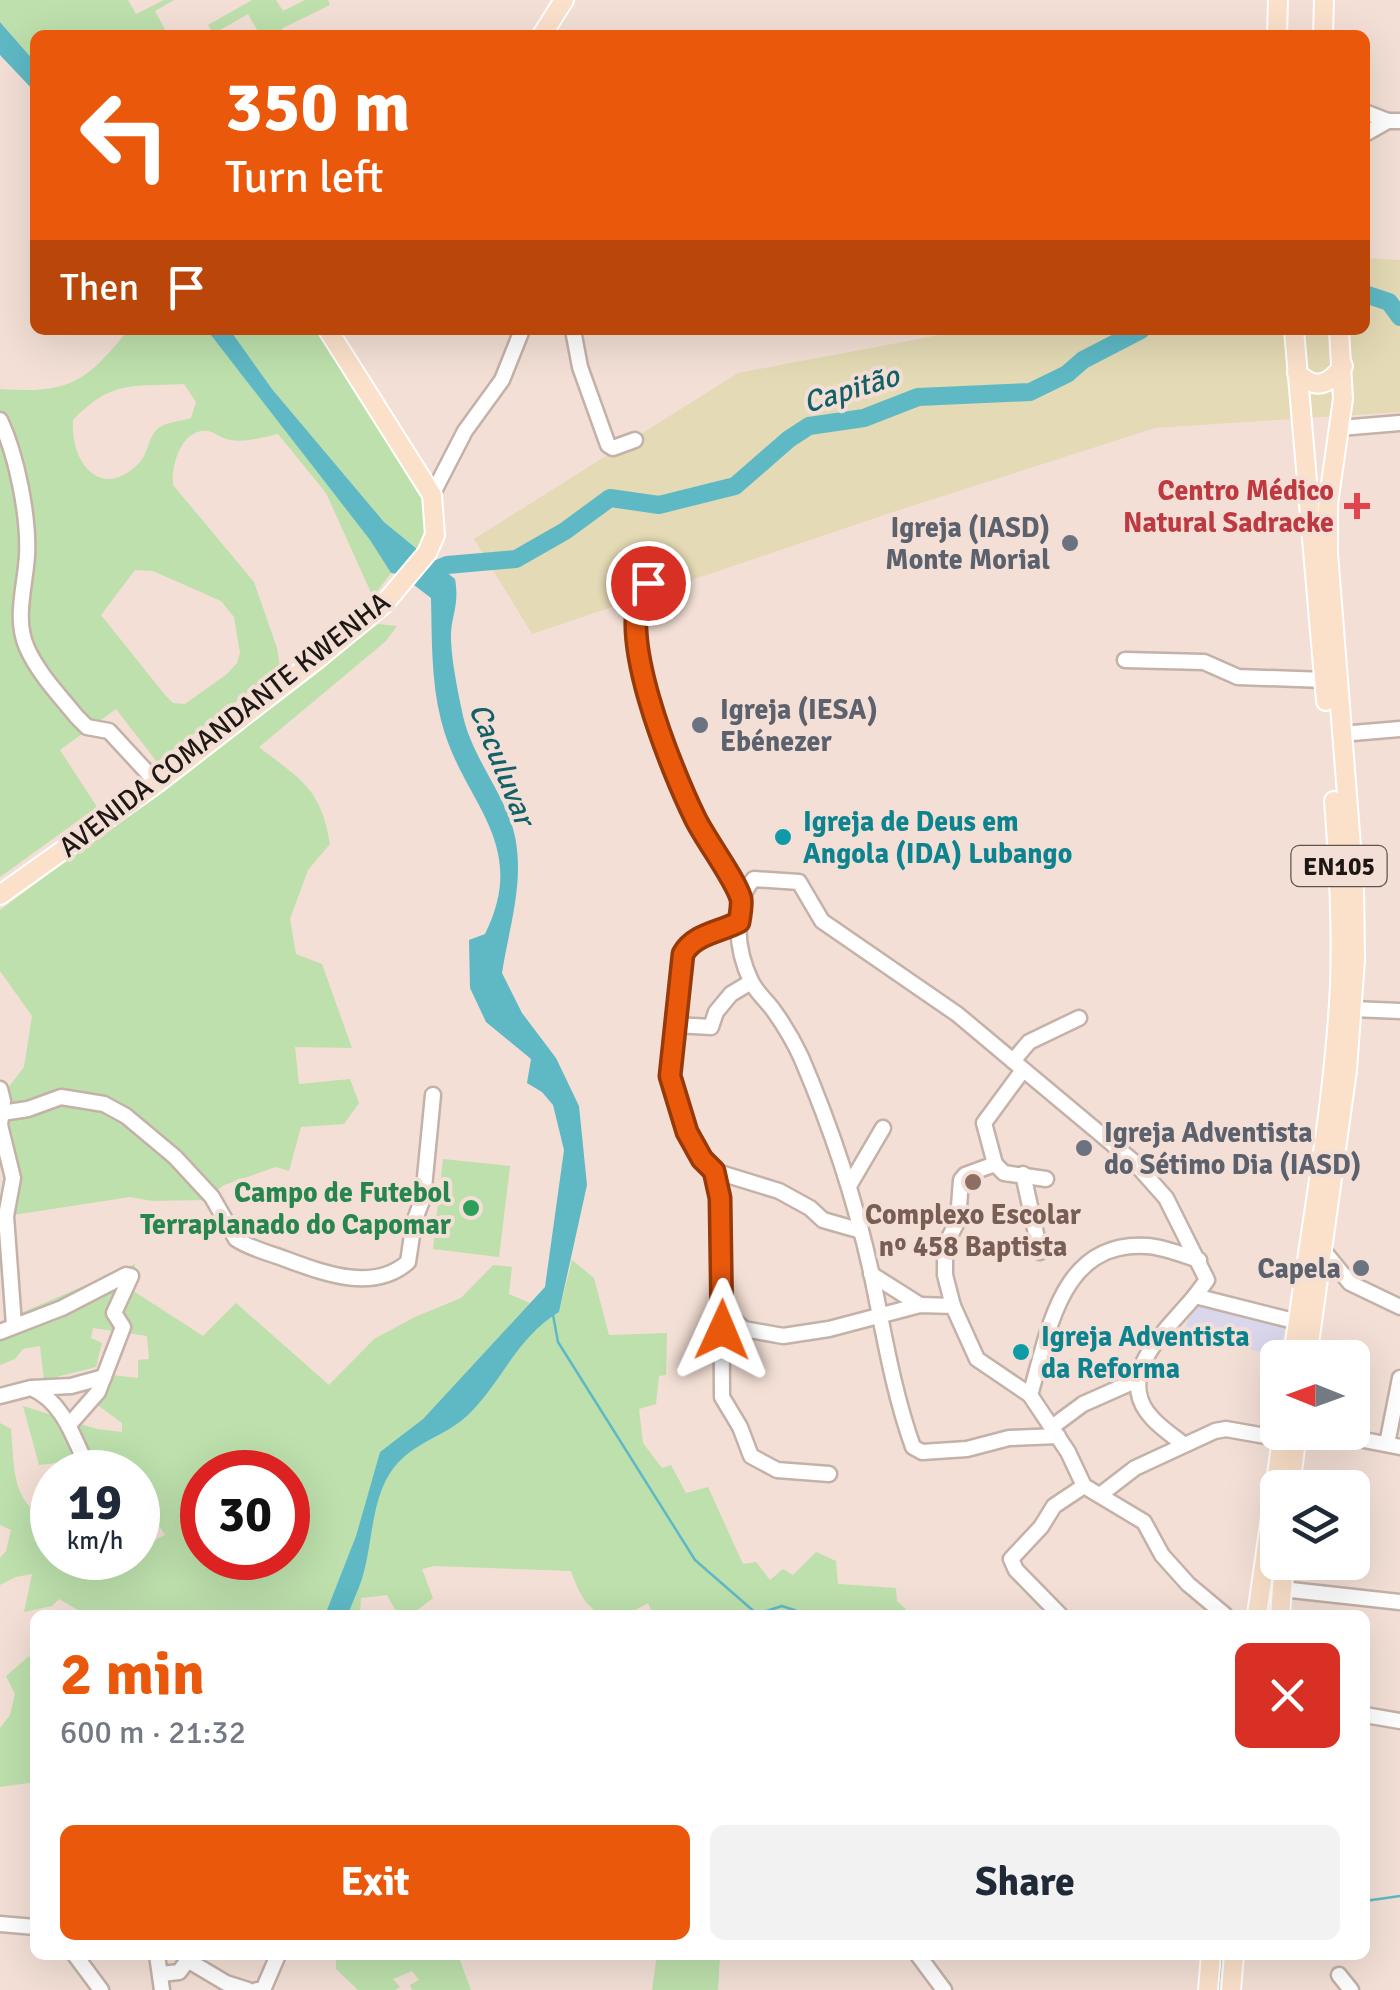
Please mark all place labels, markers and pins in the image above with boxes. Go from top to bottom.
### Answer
place label: Centro Médico Natural Sadracke [1123,474,1334,540]
marker: Centro Médico Natural Sadracke [1344,493,1370,519]
place label: Igreja (IASD) Monte Morial [885,511,1050,577]
marker: Igreja (IASD) Monte Morial [1059,532,1081,554]
pin [606,541,691,626]
place label: Igreja (IESA) Ebénezer [720,693,878,759]
marker: Igreja (IESA) Ebénezer [689,714,711,736]
place label: Igreja de Deus em Angola (IDA) Lubango [803,805,1072,871]
marker: Igreja de Deus em Angola (IDA) Lubango [772,826,794,848]
place label: Igreja Adventista do Sétimo Dia (IASD) [1104,1116,1361,1182]
marker: Igreja Adventista do Sétimo Dia (IASD) [1073,1137,1095,1159]
marker: Complexo Escolar nº 458 Baptista [962,1171,984,1193]
place label: Campo de Futebol Terraplanado do Capomar [140,1176,452,1242]
marker: Campo de Futebol Terraplanado do Capomar [460,1197,482,1219]
place label: Complexo Escolar nº 458 Baptista [865,1198,1082,1264]
place label: Capela [1257,1252,1341,1286]
marker: Capela [1350,1257,1372,1279]
place label: Igreja Adventista da Reforma [1041,1320,1250,1386]
marker: Igreja Adventista da Reforma [1010,1341,1032,1363]

